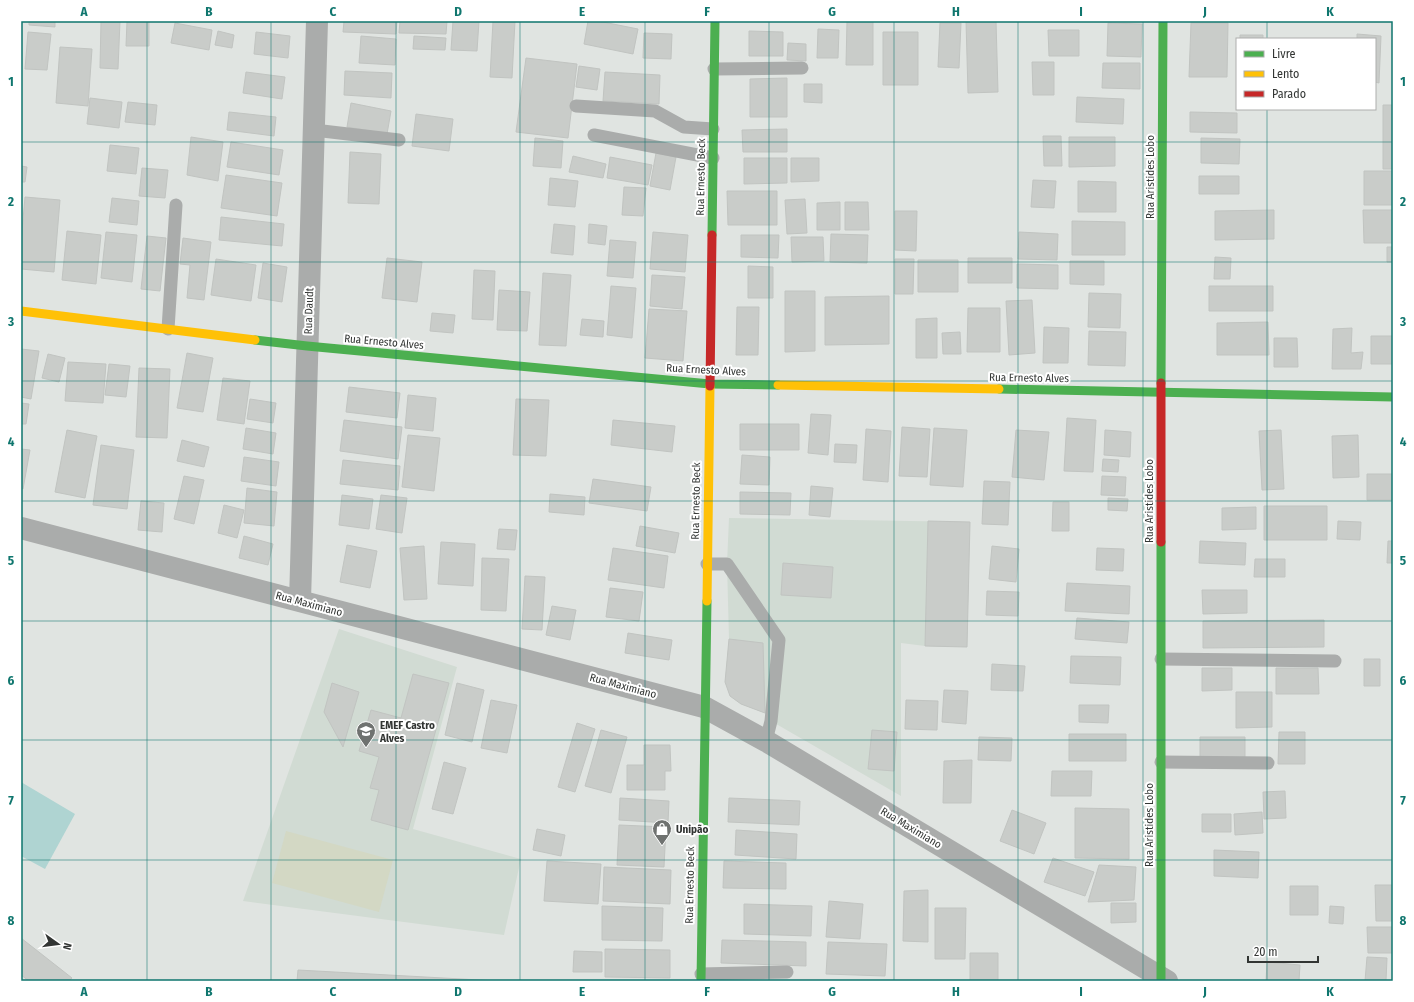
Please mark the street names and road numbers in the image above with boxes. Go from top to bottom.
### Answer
street label: Rua Aristides Lobo [1144,135,1157,219]
street label: Rua Ernesto Beck [694,137,708,216]
street label: Rua Daudt [302,287,316,335]
street label: Rua Ernesto Alves [344,332,425,352]
street label: Rua Ernesto Alves [666,361,747,379]
street label: Rua Ernesto Alves [989,371,1069,385]
street label: Rua Aristides Lobo [1143,459,1156,543]
street label: Rua Ernesto Beck [689,461,703,540]
street label: Rua Maximiano [274,589,344,619]
street label: Rua Maximiano [588,671,658,701]
street label: Rua Aristides Lobo [1143,783,1156,867]
street label: Rua Maximiano [878,805,944,851]
street label: Rua Ernesto Beck [683,845,697,924]

